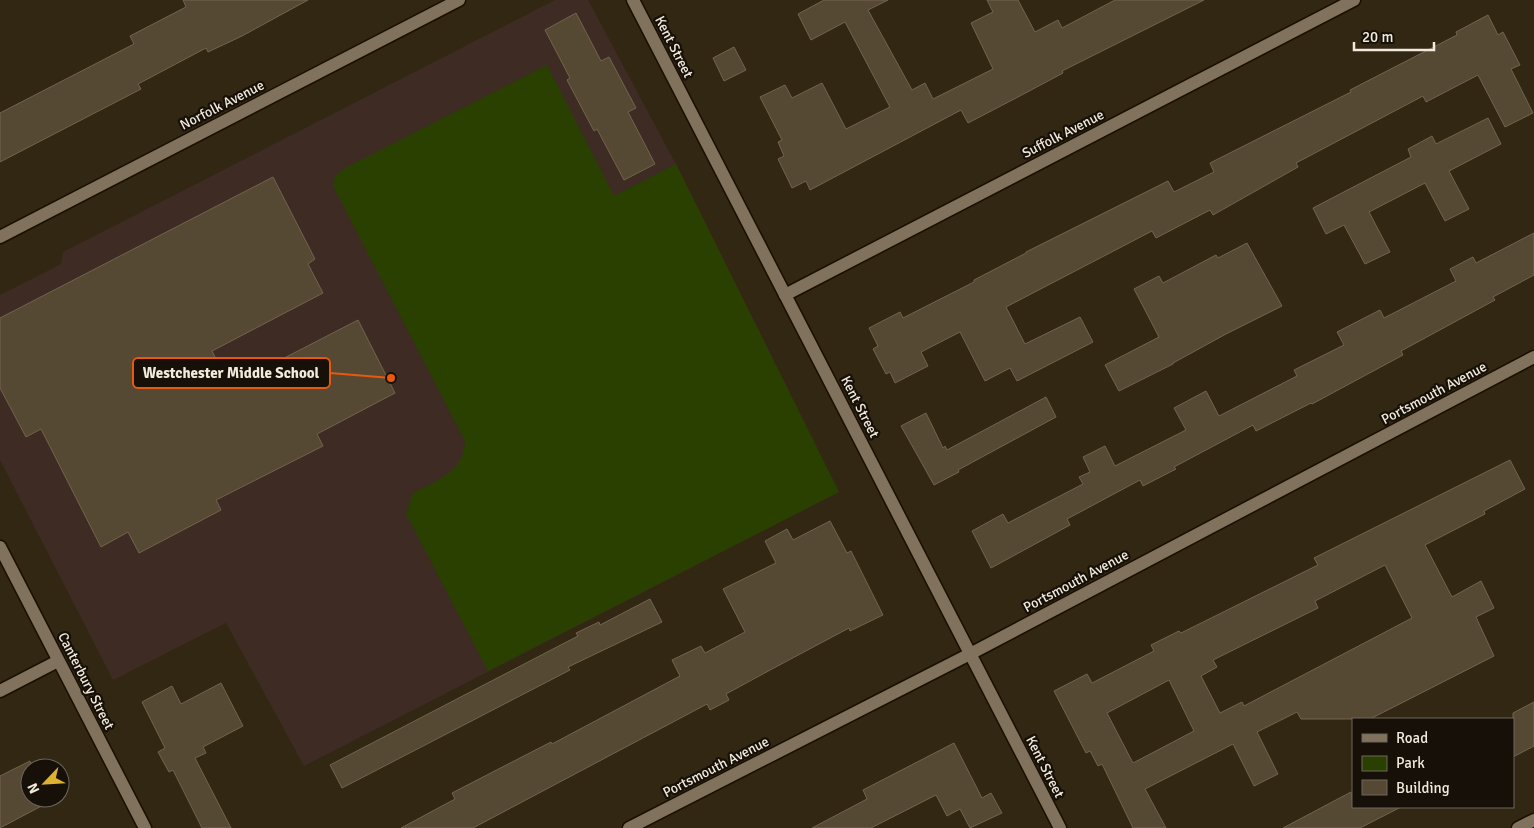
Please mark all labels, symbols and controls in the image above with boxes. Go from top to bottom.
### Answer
street label: Kent Street [651,13,697,81]
scale bar [1354,20,1434,52]
text: 20 m [1362,28,1393,46]
street label: Norfolk Avenue [177,76,267,134]
street label: Suffolk Avenue [1019,106,1107,162]
callout: Westchester Middle School [133,358,330,388]
street label: Portsmouth Avenue [1378,358,1490,428]
text: Westchester Middle School [143,364,320,382]
street label: Kent Street [837,373,883,441]
street label: Portsmouth Avenue [1020,546,1132,616]
street label: Canterbury Street [54,630,118,732]
legend [1352,718,1514,808]
text: Road [1396,729,1428,747]
street label: Portsmouth Avenue [660,733,772,801]
street label: Kent Street [1022,733,1068,801]
text: Park [1396,754,1425,772]
north arrow [20,758,70,808]
text: Building [1396,779,1450,797]
text: N [24,780,43,796]

